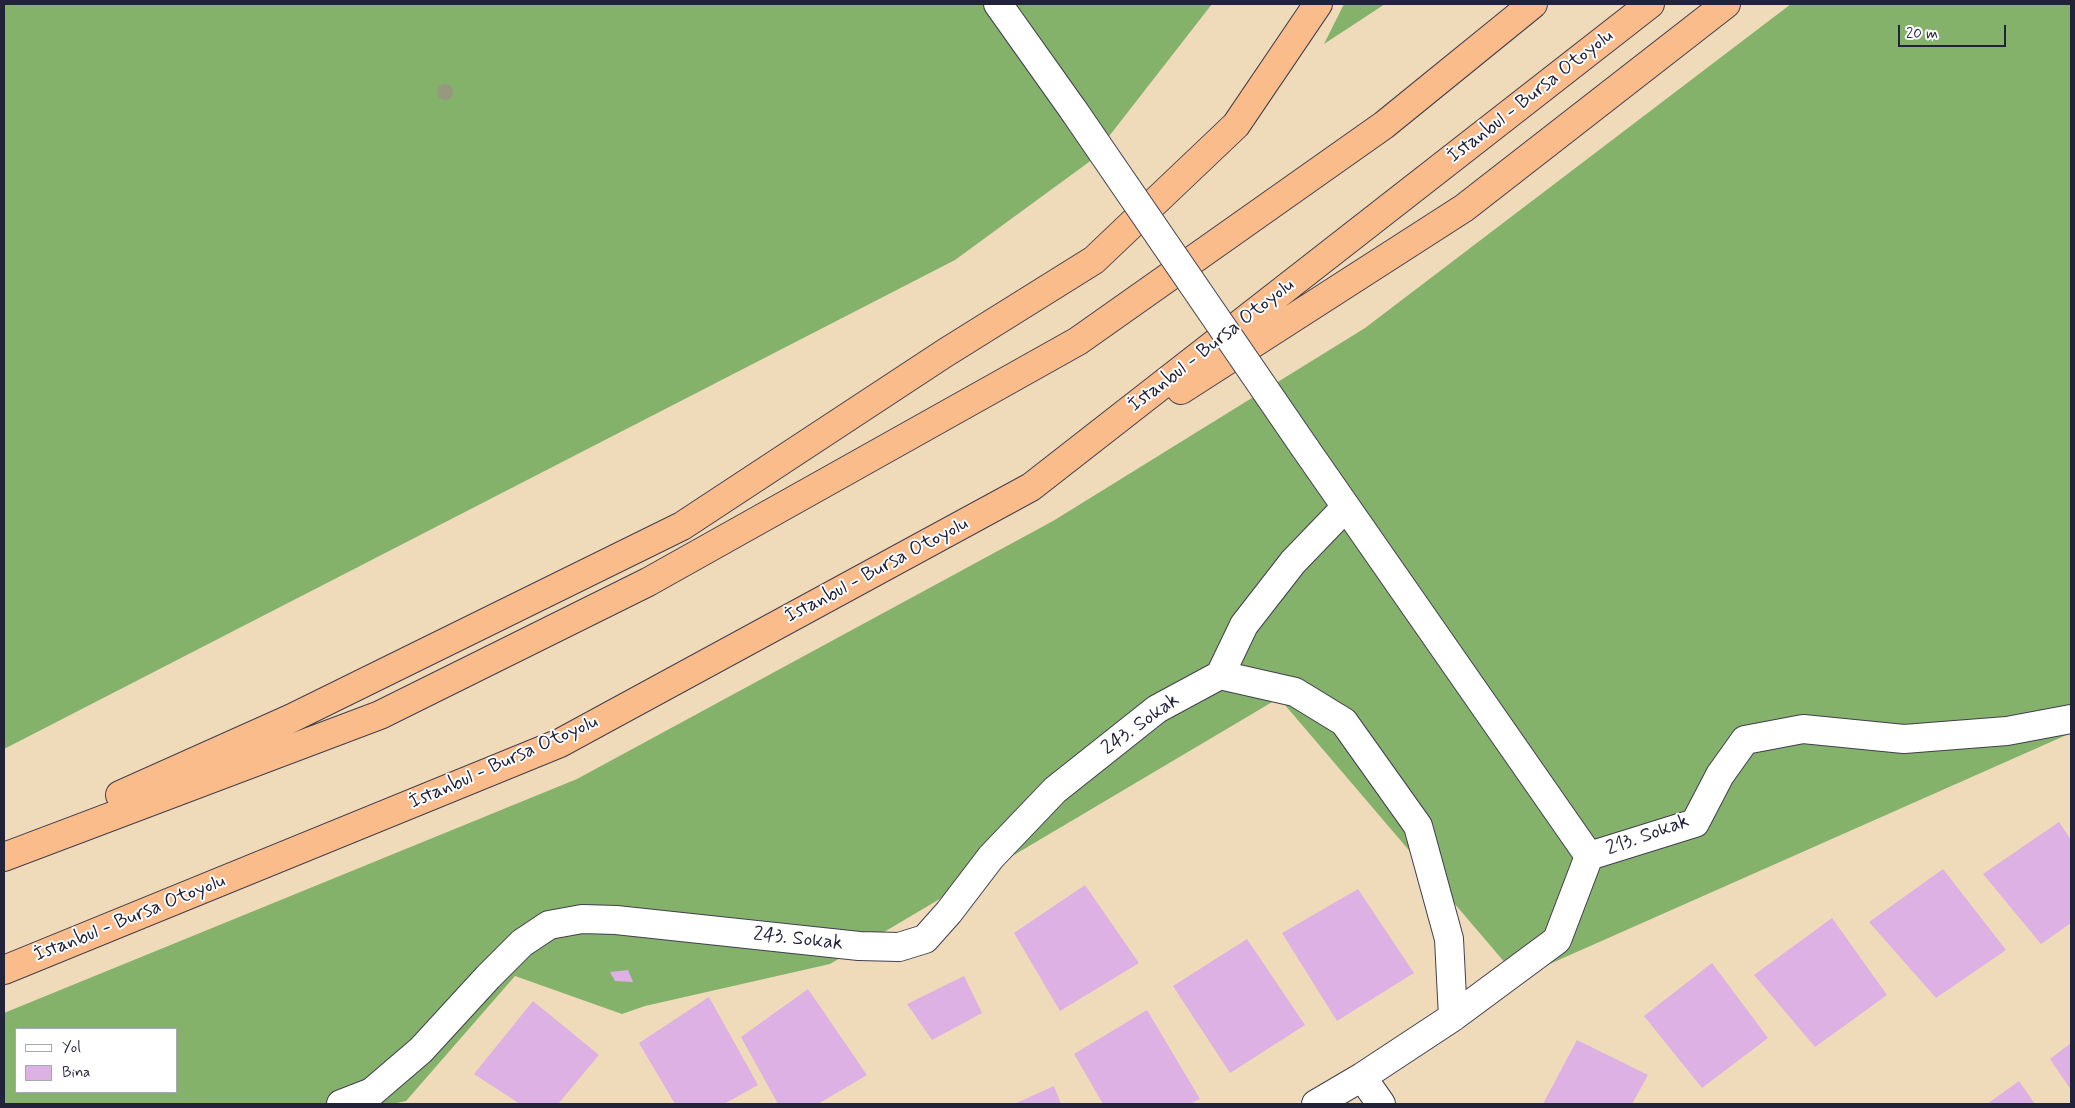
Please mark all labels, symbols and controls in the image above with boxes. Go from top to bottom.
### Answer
scale bar [1900,15,2008,47]
text: 20 m [1906,24,1938,44]
street label: İstanbul - Bursa Otoyolu [1443,25,1619,169]
street label: İstanbul - Bursa Otoyolu [1124,274,1300,418]
street label: İstanbul - Bursa Otoyolu [781,513,973,629]
street label: 243. Sokak [1097,689,1185,761]
street label: İstanbul - Bursa Otoyolu [406,711,602,815]
street label: 213. Sokak [1603,810,1693,862]
street label: İstanbul - Bursa Otoyolu [31,870,229,968]
street label: 243. Sokak [752,923,844,957]
legend [15,1028,178,1093]
text: Yol [62,1038,81,1058]
text: Bina [62,1063,90,1083]

